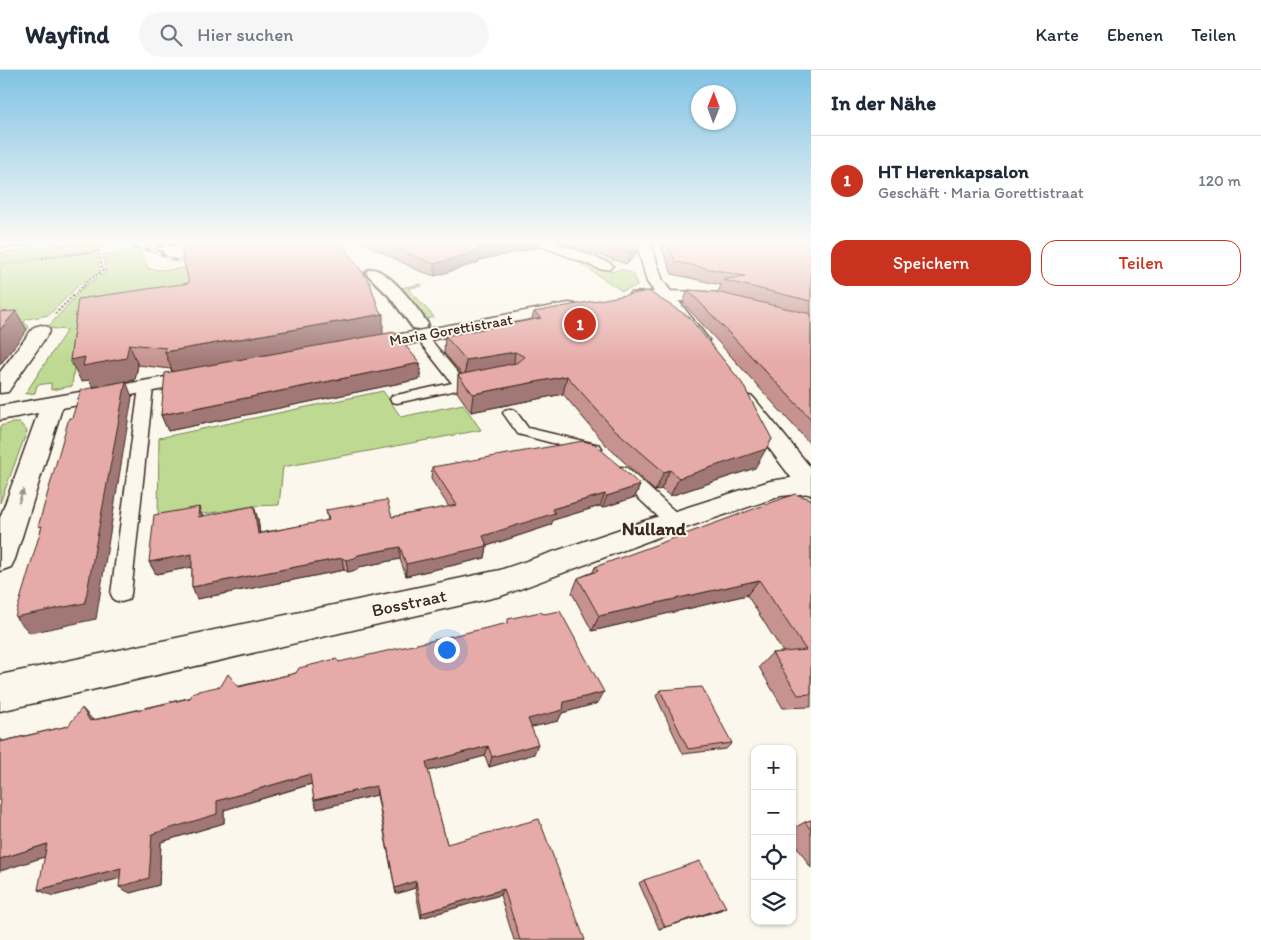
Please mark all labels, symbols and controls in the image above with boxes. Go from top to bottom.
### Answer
search box [139,12,489,57]
text: Wayfind [25,20,109,49]
icon: search [157,21,185,49]
text: Hier suchen [197,23,294,46]
text: Karte [1036,24,1079,46]
text: Ebenen [1107,24,1163,46]
text: Teilen [1191,24,1236,46]
north arrow [691,85,736,130]
text: In der Nähe [831,90,936,115]
text: HT Herenkapsalon [878,160,1029,183]
text: 1 [843,171,851,190]
text: 120 m [1198,171,1241,190]
text: Geschäft · Maria Gorettistraat [878,183,1084,202]
button: Speichern [831,240,1031,286]
button: Teilen [1041,240,1241,286]
pin: 1 [564,305,596,343]
street label: Maria Gorettistraat [388,310,514,350]
one-way arrow [18,489,26,504]
district label: Nulland [622,517,687,540]
street label: Bosstraat [370,584,449,622]
your location [434,637,460,663]
map controls [751,745,796,925]
button: + [751,745,796,790]
button: − [751,790,796,835]
button: locate [751,835,796,880]
button: layers [751,880,796,925]

